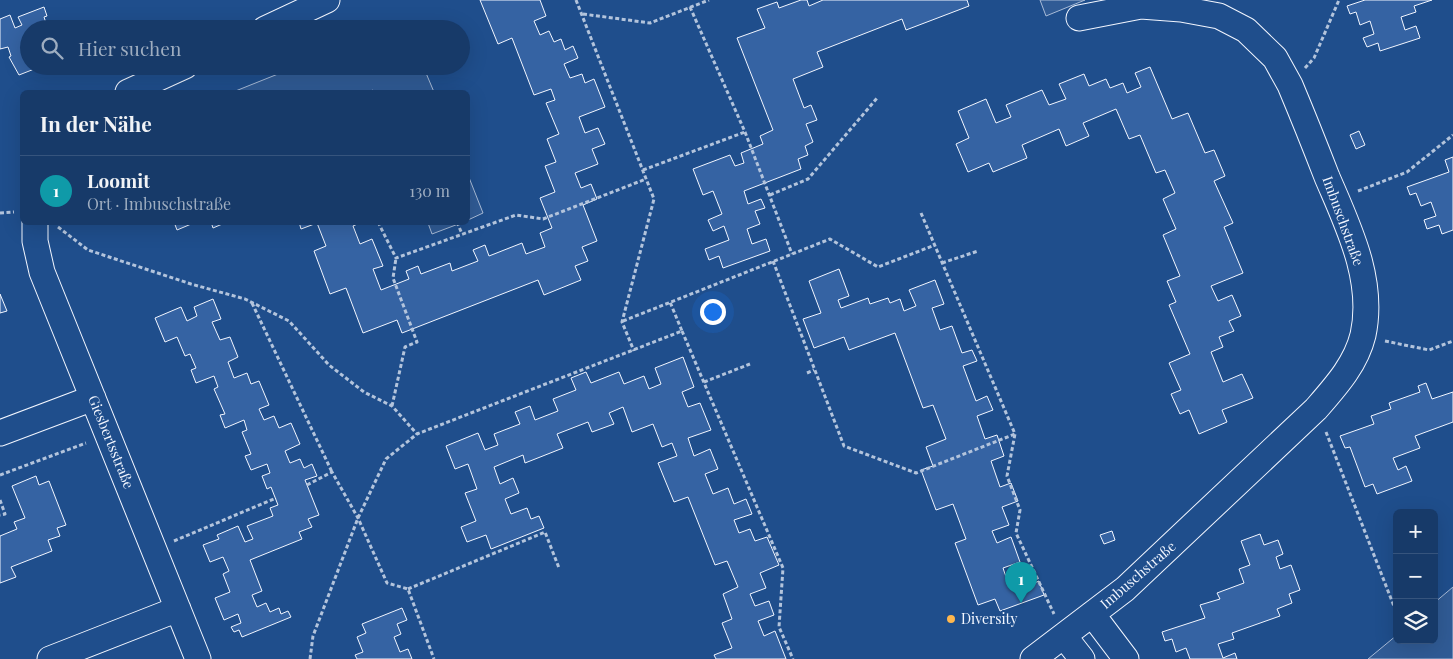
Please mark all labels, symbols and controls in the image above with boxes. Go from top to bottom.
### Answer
search box [20,20,470,75]
icon: search [38,34,66,62]
text: Hier suchen [78,35,181,61]
text: In der Nähe [40,109,152,137]
text: Loomit [87,167,150,193]
street label: Imbuschstraße [1318,173,1369,268]
text: 1 [53,180,59,201]
text: 130 m [409,180,450,201]
text: Ort · Imbuschstraße [87,193,231,214]
your location [700,299,726,325]
street label: Giesbertsstraße [84,392,139,491]
map controls [1393,509,1438,644]
button: + [1393,509,1438,554]
street label: Imbuschstraße [1096,537,1179,613]
button: − [1393,554,1438,599]
pin: 1 [1005,562,1037,603]
button: layers [1393,599,1438,644]
place label: Diversity [961,609,1018,628]
marker: Diversity [945,613,957,625]

